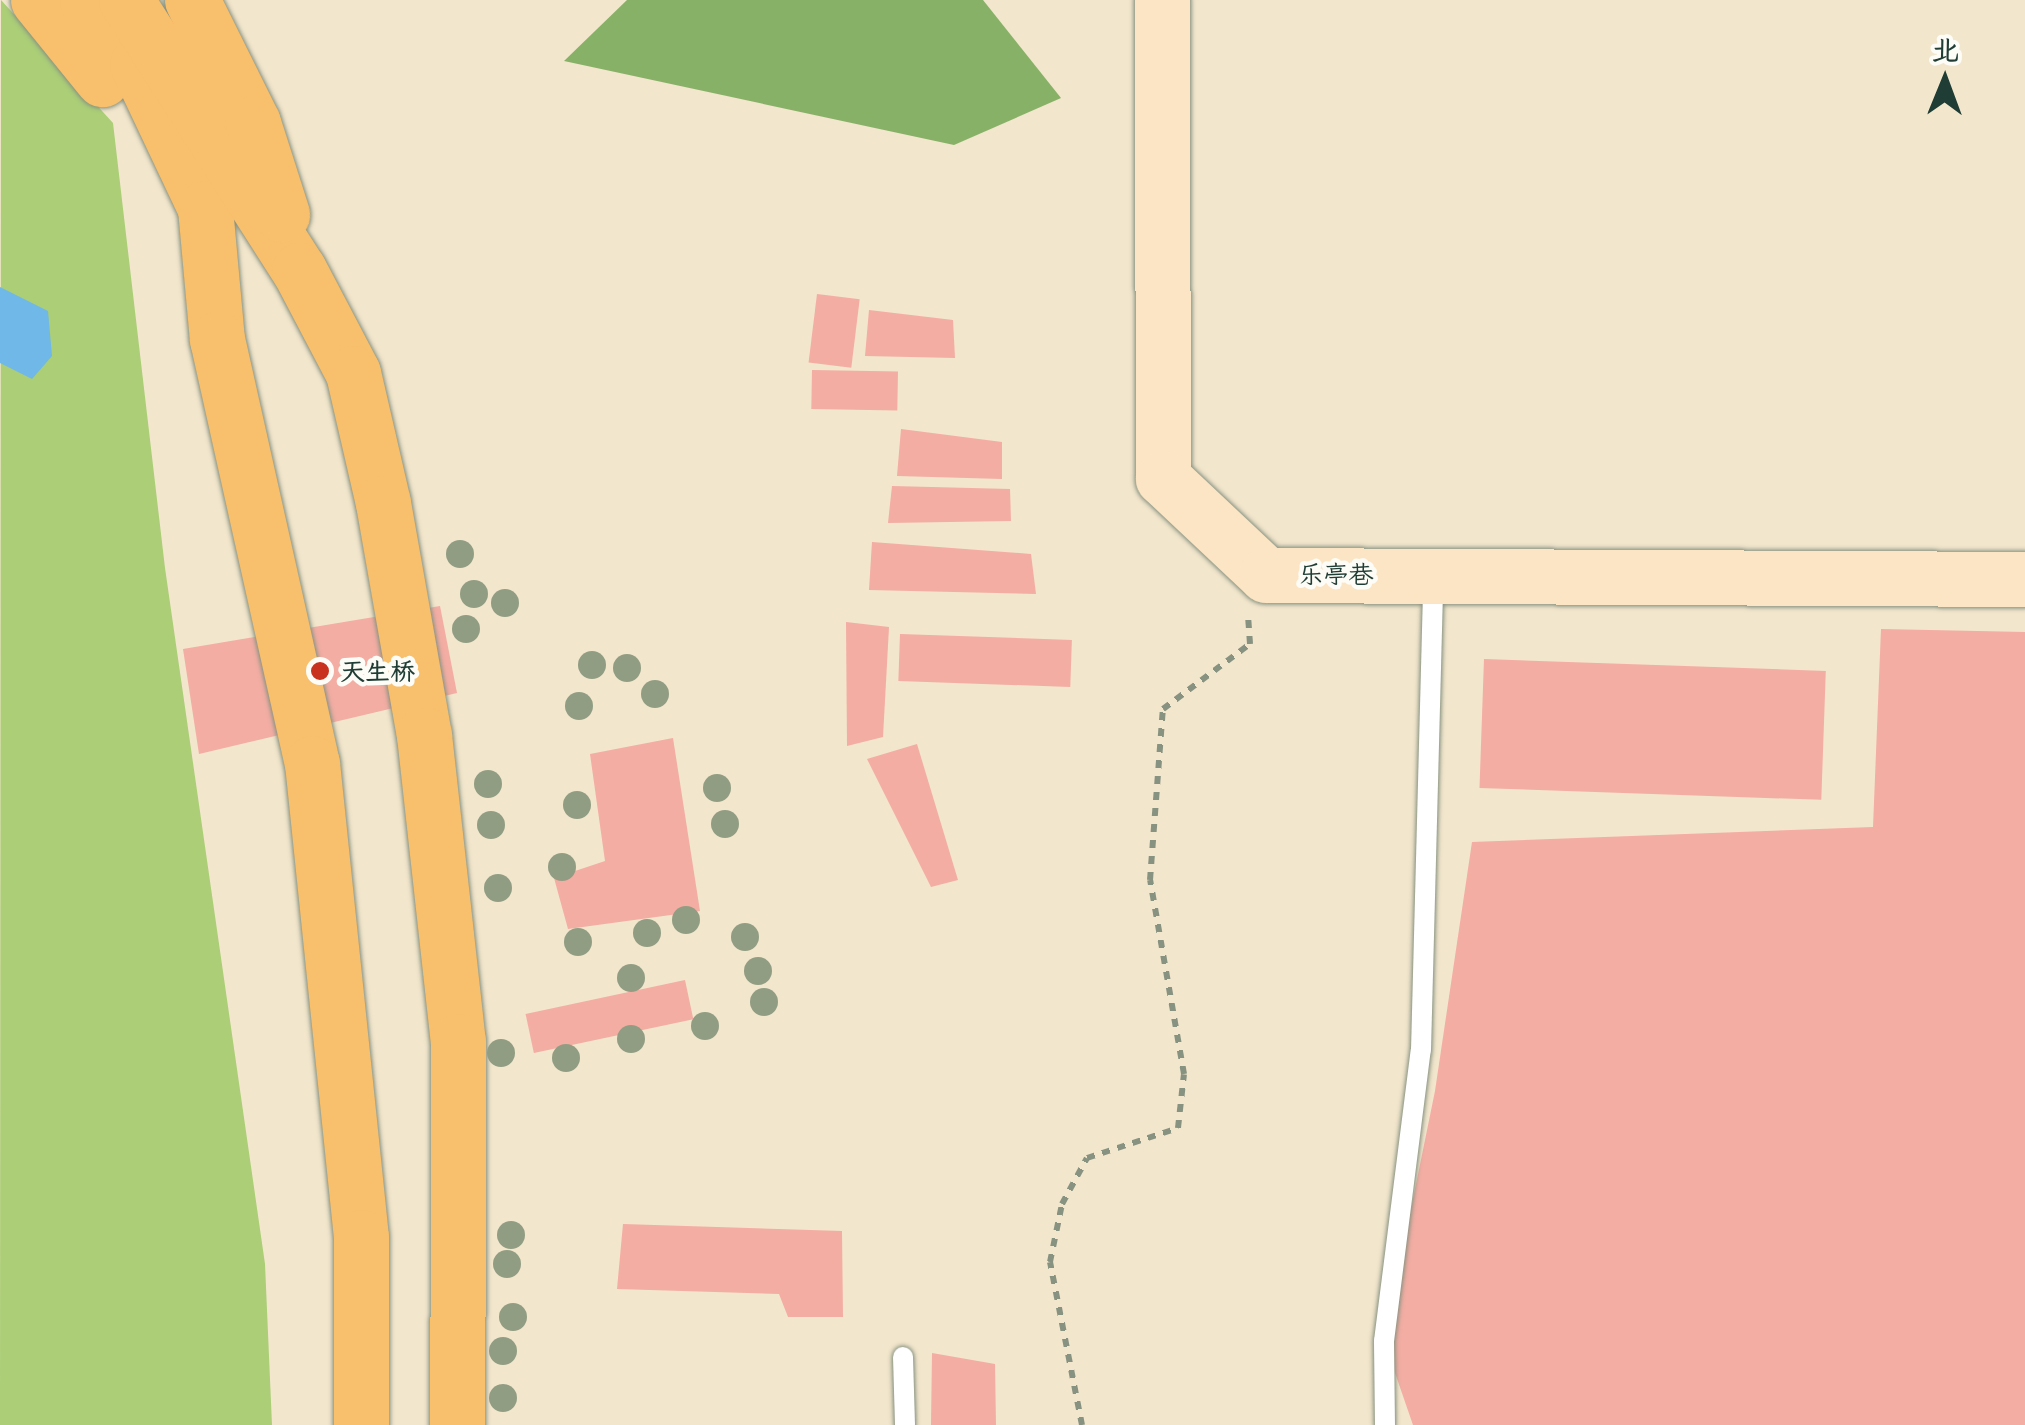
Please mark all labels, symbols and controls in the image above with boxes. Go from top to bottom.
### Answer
north arrow [1895,30,1995,130]
text: 北 [1931,32,1960,68]
street label: 乐亭巷 [1299,559,1373,589]
place label: 天生桥 [340,656,415,686]
marker: 天生桥 [309,660,331,682]

